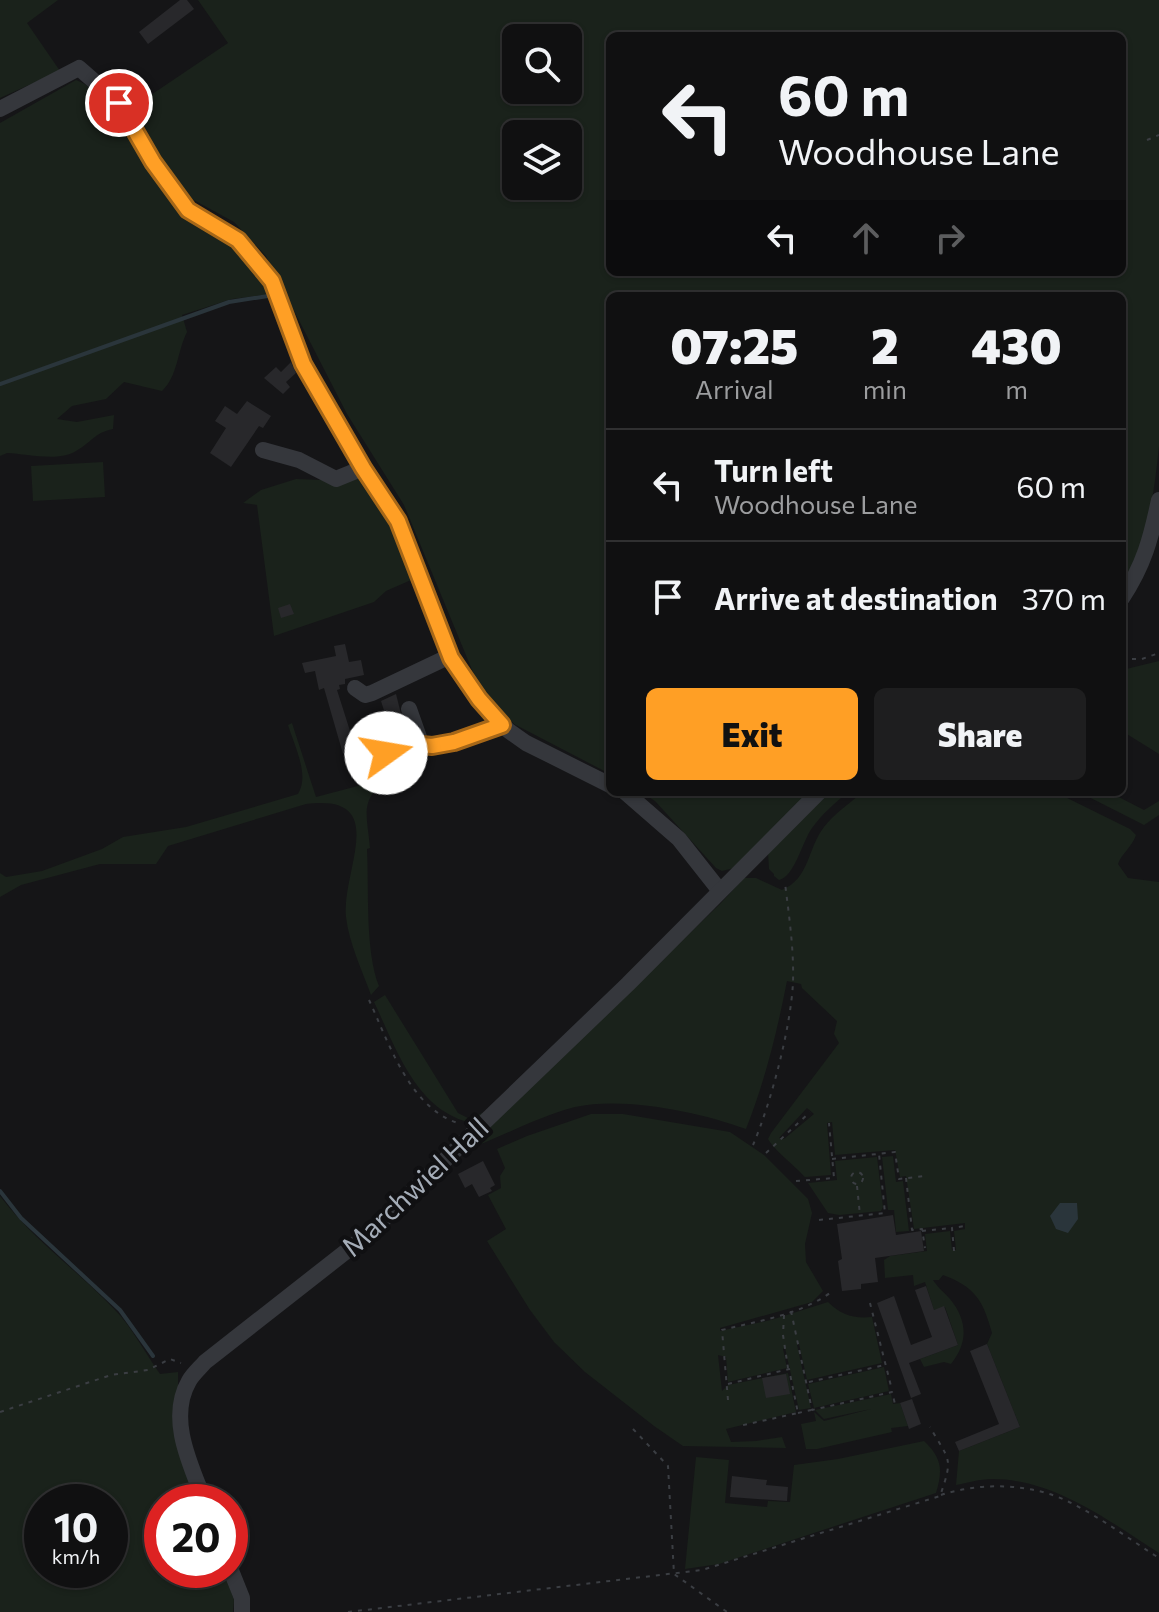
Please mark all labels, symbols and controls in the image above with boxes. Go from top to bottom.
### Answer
map controls [502,24,582,200]
button: search [502,24,582,104]
text: 60 m [778,59,909,128]
icon: left [646,64,750,168]
pin [85,69,153,137]
icon: arrive [97,81,141,125]
button: layers [502,120,582,200]
text: Woodhouse Lane [778,128,1060,172]
icon: left [760,216,804,260]
icon: ahead [844,216,888,260]
icon: right [928,216,972,260]
text: 07:25 [670,315,798,374]
text: 2 [871,315,899,374]
text: 430 [971,315,1062,374]
text: Arrival [695,373,774,404]
text: min [863,373,907,404]
text: m [1005,373,1028,404]
text: Turn left [714,451,833,488]
icon: left [646,463,690,507]
text: 60 m [1016,467,1086,504]
text: Woodhouse Lane [714,488,917,519]
icon: arrive [646,575,690,619]
text: Arrive at destination [714,579,998,616]
text: 370 m [1022,579,1106,616]
button: Exit [646,688,858,780]
button: Share [874,688,1086,780]
position arrow [344,711,428,795]
street label: Marchwiel Hall [334,1110,495,1263]
speed limit sign: 20 [144,1484,248,1588]
text: 10 [54,1501,98,1550]
text: km/h [52,1544,100,1568]

